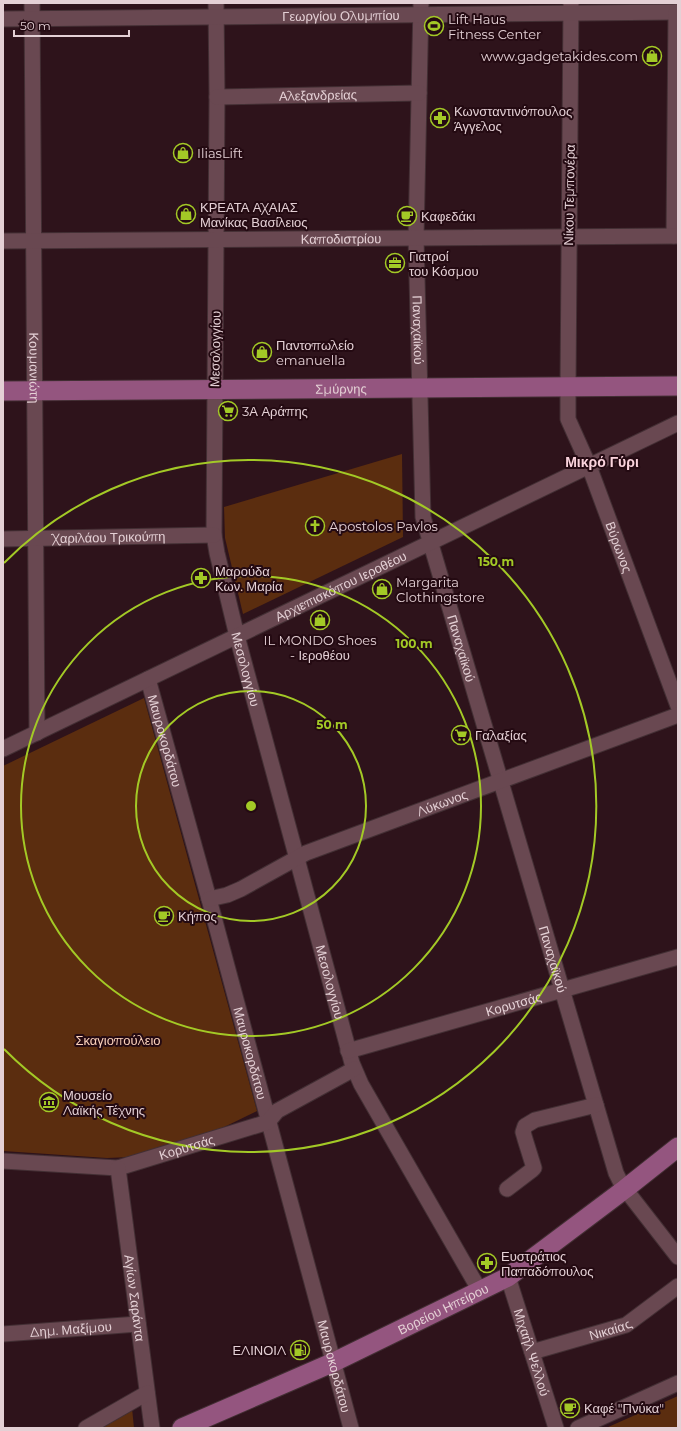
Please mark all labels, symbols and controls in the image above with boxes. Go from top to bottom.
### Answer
street label: Γεωργίου Ολυμπίου [282,7,400,24]
place label: Lift Haus Fitness Center [448,11,541,42]
scale bar [14,12,129,38]
sports icon: Lift Haus Fitness Center [423,15,445,37]
text: 50 m [20,18,51,33]
shop icon: www.gadgetakides.com [641,45,663,67]
place label: www.gadgetakides.com [481,48,638,64]
street label: Αλεξανδρείας [279,86,357,104]
place label: Κωνσταντινόπουλος Άγγελος [454,103,572,134]
pharmacy icon: Κωνσταντινόπουλος Άγγελος [429,107,451,129]
shop icon: IliasLift [172,142,194,164]
street label: Νίκου Τεμπονέρα [560,144,578,246]
place label: IliasLift [197,145,243,161]
place label: ΚΡΕΑΤΑ ΑΧΑΙΑΣ Μανίκας Βασίλειος [200,199,308,230]
shop icon: ΚΡΕΑΤΑ ΑΧΑΙΑΣ Μανίκας Βασίλειος [175,203,197,225]
cafe icon: Καφεδάκι [396,205,418,227]
place label: Καφεδάκι [421,208,476,224]
street label: Καποδιστρίου [301,230,381,247]
place label: Γιατροί του Κόσμου [409,248,479,279]
office icon: Γιατροί του Κόσμου [384,252,406,274]
street label: Παναχαϊκού [409,295,427,365]
street label: Μεσολογγίου [206,311,224,387]
street label: Κουμανιώτη [26,332,43,404]
place label: Παντοπωλείο emanuella [276,337,354,368]
shop icon: Παντοπωλείο emanuella [251,341,273,363]
street label: Σμύρνης [315,380,367,397]
supermarket icon: 3Α Αράπης [217,400,239,422]
place label: 3Α Αράπης [242,403,308,419]
district label: Μικρό Γύρι [565,453,639,471]
church icon: Apostolos Pavlos [304,515,326,537]
place label: Apostolos Pavlos [329,518,438,534]
street label: Βύρωνος [602,519,636,575]
street label: Χαριλάου Τρικούπη [50,528,166,546]
street label: Αρχιεπισκόπου Ιεροθέου [272,547,409,624]
text: 150 m [478,554,514,569]
place label: Μαρούδα Κων. Μαρία [215,563,283,594]
pharmacy icon: Μαρούδα Κων. Μαρία [190,567,212,589]
place label: Margarita Clothingstore [396,574,485,605]
shop icon: Margarita Clothingstore [371,578,393,600]
shop icon: IL MONDO Shoes - Ιεροθέου [309,609,331,631]
street label: Παναχαϊκού [444,613,479,684]
street label: Μεσολογγίου [228,630,264,708]
place label: IL MONDO Shoes - Ιεροθέου [263,632,377,663]
text: 100 m [396,636,432,651]
street label: Μαυροκορδάτου [145,693,186,789]
text: 50 m [316,717,348,732]
supermarket icon: Γαλαξίας [450,724,472,746]
place label: Γαλαξίας [475,727,527,743]
street label: Λύκωνος [414,786,469,819]
centre of rings [244,799,258,813]
cafe icon: Κήπος [153,905,175,927]
place label: Κήπος [178,908,217,924]
street label: Παναχαϊκού [536,924,570,994]
street label: Μεσολογγίου [313,943,348,1021]
street label: Κορυτσάς [484,988,543,1019]
street label: Μαυροκορδάτου [230,1005,270,1101]
park label: Σκαγιοπούλειο [75,1032,161,1048]
place label: Μουσείο Λαϊκής Τέχνης [63,1087,145,1118]
museum icon: Μουσείο Λαϊκής Τέχνης [38,1091,60,1113]
street label: Κορυτσάς [157,1131,216,1163]
place label: Ευστράτιος Παπαδόπουλος [501,1248,594,1279]
pharmacy icon: Ευστράτιος Παπαδόπουλος [476,1252,498,1274]
street label: Αγίων Σαράντα [121,1254,149,1343]
street label: Βορείου Ηπείρου [395,1280,491,1338]
street label: Μιχαήλ Ψελλού [511,1307,553,1398]
street label: Νικαίας [587,1316,634,1343]
street label: Δημ. Μαξίμου [29,1318,112,1340]
street label: Μαυροκορδάτου [314,1318,354,1414]
fuel station icon: ΕΛΙΝΟΙΛ [289,1339,311,1361]
place label: ΕΛΙΝΟΙΛ [232,1342,287,1358]
cafe icon: Καφέ "Πνύκα" [559,1397,581,1419]
place label: Καφέ "Πνύκα" [584,1400,664,1416]

